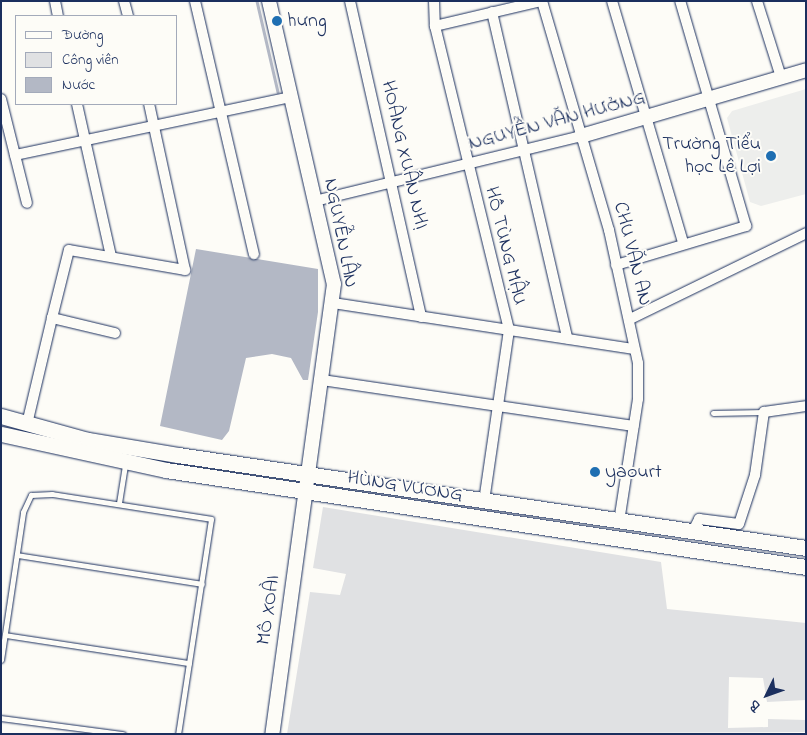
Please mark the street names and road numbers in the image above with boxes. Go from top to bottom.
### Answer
street label: HOÀNG XUÂN NHỊ [375,78,433,232]
street label: NGUYỄN VĂN HƯỞNG [466,86,648,156]
street label: NGUYỄN LÂN [318,176,362,290]
street label: HỒ TÙNG MẬU [479,184,531,308]
street label: CHU VĂN AN [608,200,656,308]
street label: HÙNG VƯƠNG [346,466,464,508]
street label: MÔ XOÀI [252,573,286,647]

